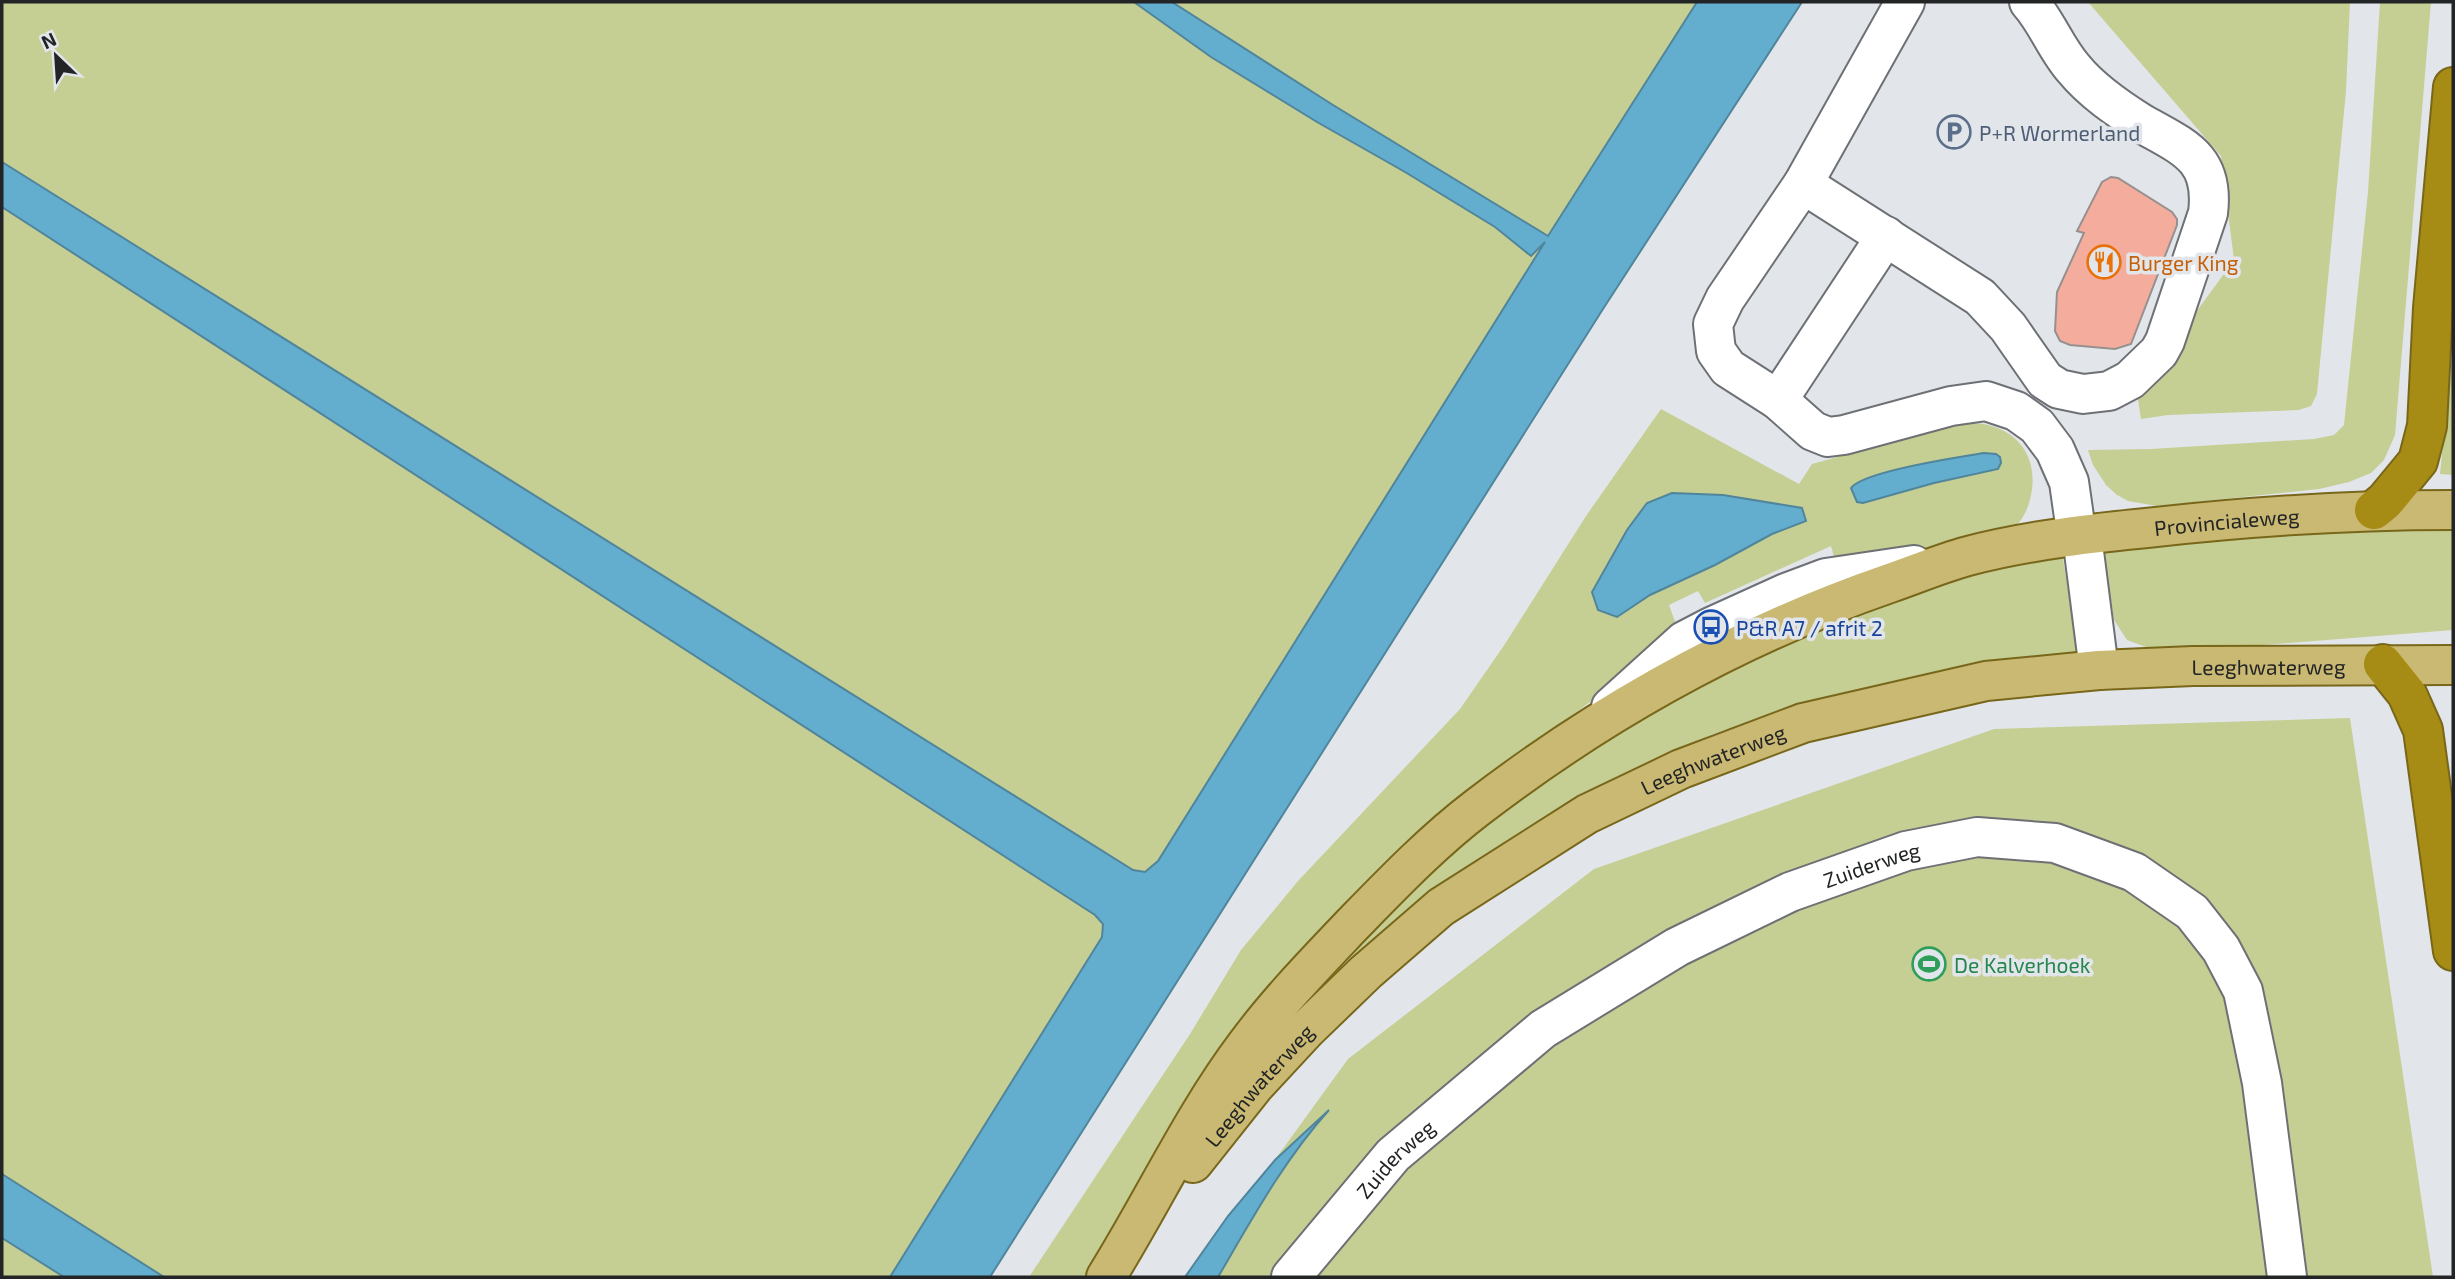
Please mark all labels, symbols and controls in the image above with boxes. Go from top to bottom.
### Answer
north arrow [21,21,91,91]
text: N [38,27,60,53]
parking icon: P+R Wormerland [1935,113,1973,151]
place label: P+R Wormerland [1979,120,2140,145]
restaurant icon: Burger King [2085,243,2123,281]
place label: Burger King [2128,250,2239,275]
street label: Provincialeweg [2153,502,2300,540]
bus stop icon: P&R A7 / afrit 2 [1692,608,1730,646]
place label: P&R A7 / afrit 2 [1736,615,1883,640]
street label: Leeghwaterweg [2192,653,2346,679]
street label: Leeghwaterweg [1636,718,1789,799]
street label: Zuiderweg [1820,836,1922,892]
sports icon: De Kalverhoek [1910,945,1948,983]
place label: De Kalverhoek [1954,952,2091,977]
street label: Leeghwaterweg [1199,1018,1318,1151]
street label: Zuiderweg [1350,1113,1439,1203]

